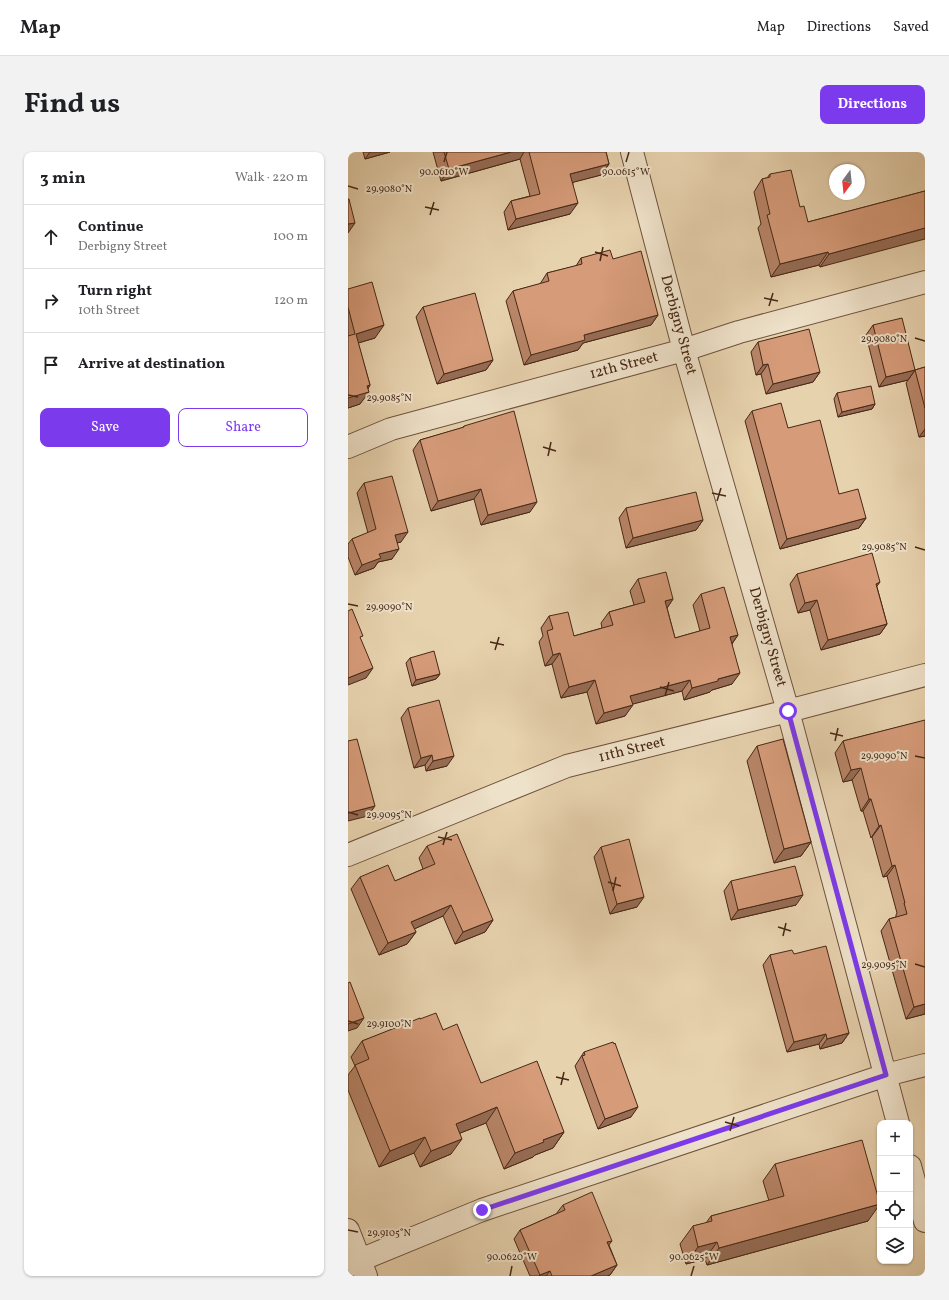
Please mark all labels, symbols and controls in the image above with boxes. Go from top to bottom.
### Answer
text: Map [20,15,61,41]
text: Map [757,18,785,37]
text: Directions [807,18,871,37]
text: Saved [893,18,929,37]
text: Find us [24,85,120,124]
button: Directions [820,85,925,124]
north arrow [829,164,865,200]
text: 90.0610°W [420,165,468,179]
text: 90.0615°W [602,165,650,179]
text: 3 min [40,167,86,190]
text: Walk · 220 m [235,169,308,187]
text: 29.9080°N [366,182,413,196]
text: Continue [78,217,143,238]
icon: ahead [40,226,62,248]
text: 100 m [273,228,308,246]
text: Derbigny Street [78,238,167,256]
street label: Derbigny Street [655,272,701,378]
text: Turn right [78,281,152,302]
icon: right [40,290,62,312]
text: 120 m [274,292,308,310]
text: 10th Street [78,302,140,320]
text: 29.9080°N [861,332,908,346]
street label: 12th Street [587,347,661,385]
icon: arrive [40,354,62,376]
text: Arrive at destination [78,354,225,375]
text: 29.9085°N [366,391,412,405]
button: Save [40,408,170,447]
button: Share [178,408,308,447]
text: 29.9085°N [861,540,907,554]
street label: Derbigny Street [743,585,791,689]
text: 29.9090°N [366,600,413,614]
route start [779,702,797,720]
street label: 11th Street [596,732,668,768]
text: 29.9090°N [861,749,908,763]
text: 29.9095°N [366,808,412,822]
text: 29.9095°N [861,958,907,972]
text: 29.9100°N [366,1017,412,1031]
map controls [877,1120,913,1264]
button: + [877,1120,913,1156]
button: − [877,1156,913,1192]
button: locate [877,1192,913,1228]
route end [473,1201,491,1219]
text: 29.9105°N [367,1226,411,1240]
button: layers [877,1228,913,1264]
text: 90.0620°W [487,1250,537,1264]
text: 90.0625°W [669,1250,719,1264]

